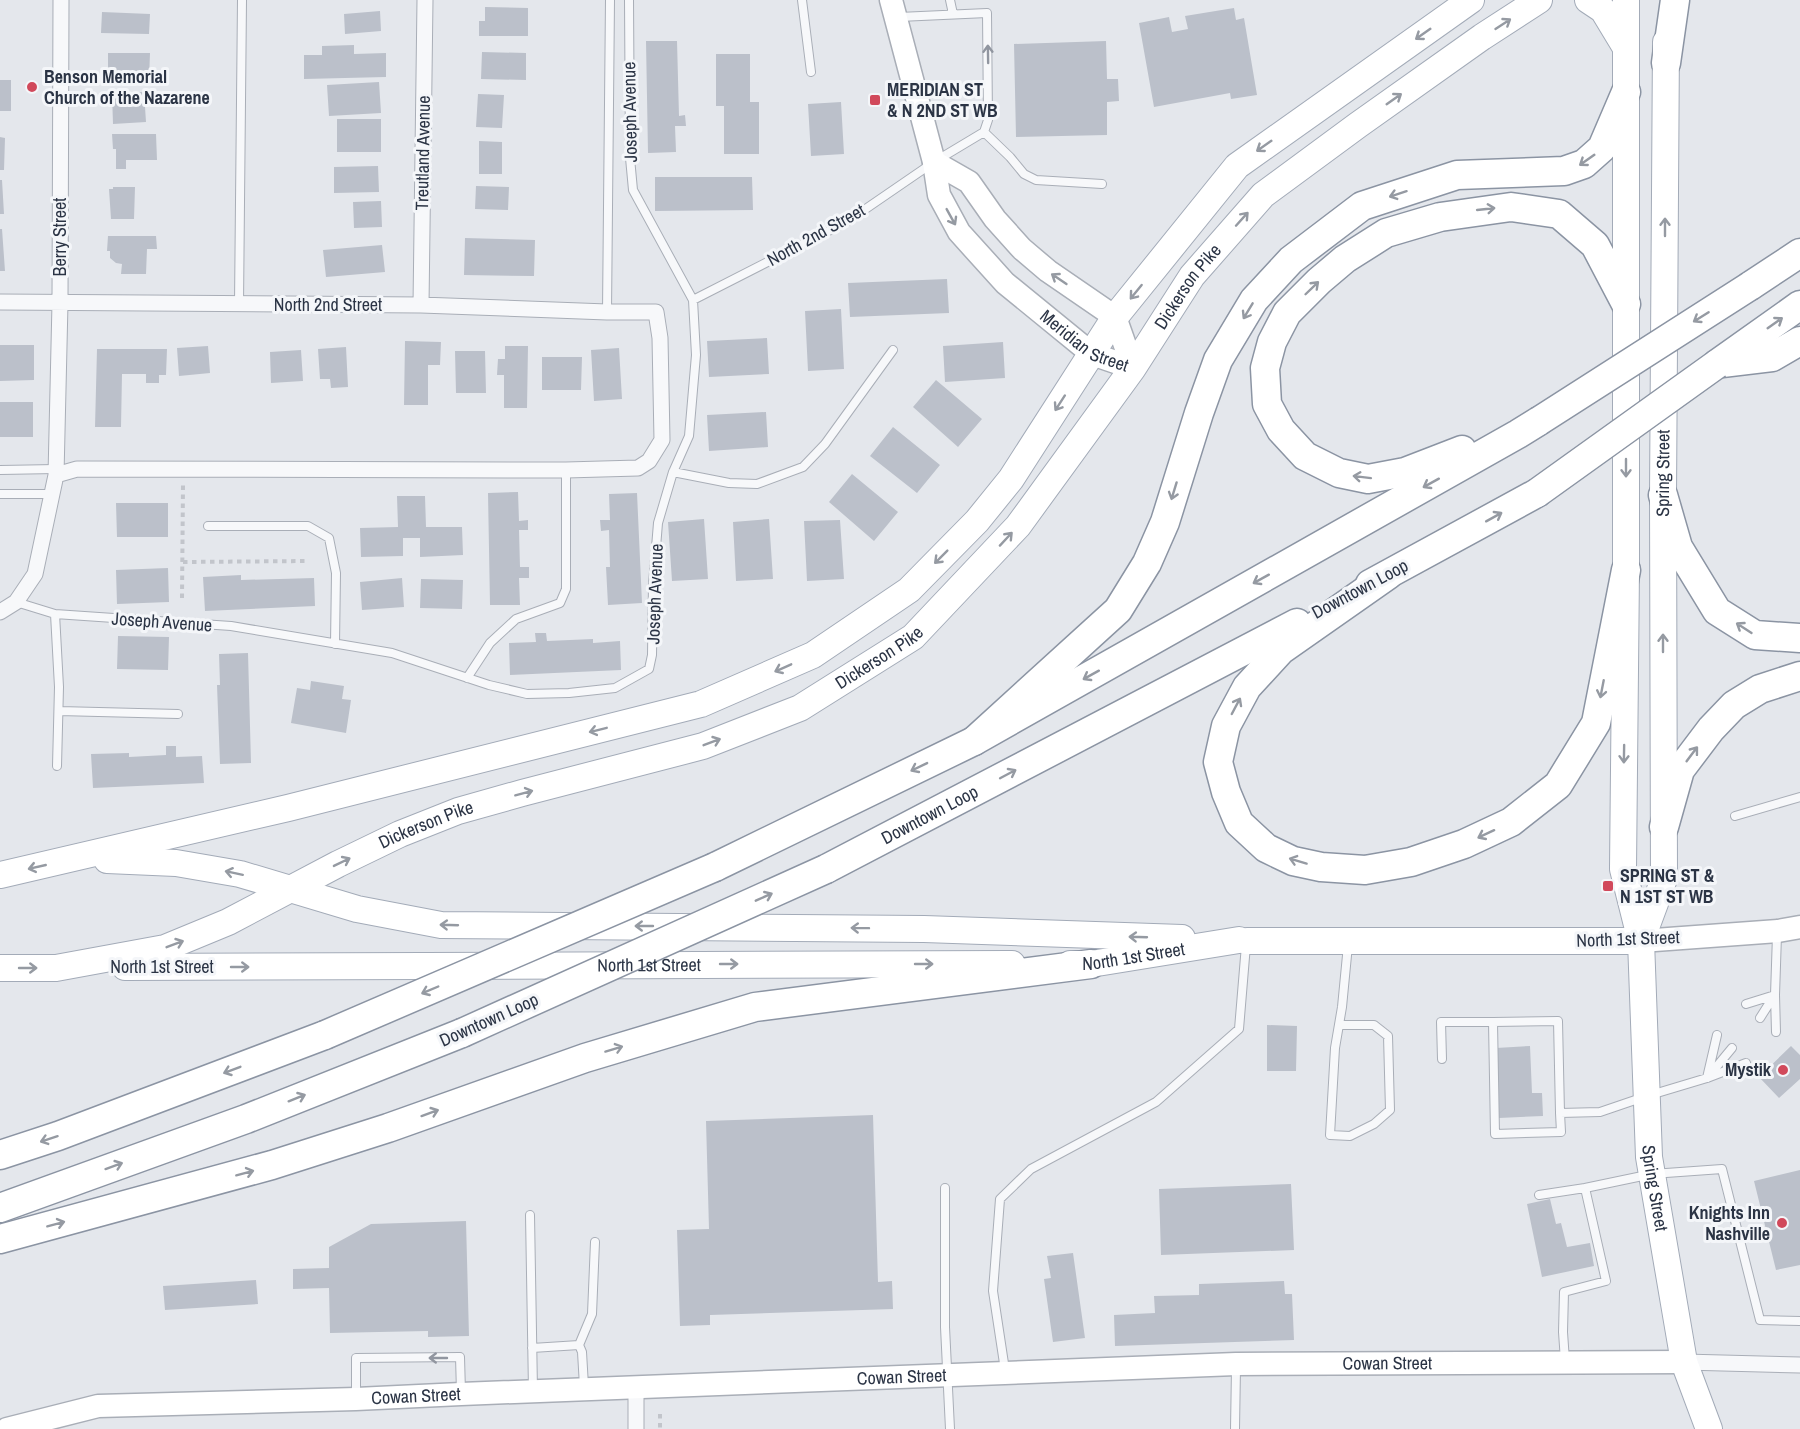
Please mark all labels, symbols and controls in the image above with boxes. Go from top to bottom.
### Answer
one-way arrow [1494,17,1511,30]
one-way arrow [1415,28,1431,40]
one-way arrow [982,44,993,64]
street label: Joseph Avenue [616,61,643,163]
place label: Benson Memorial Church of the Nazarene [44,64,210,110]
place label: MERIDIAN ST & N 2ND ST WB [887,77,998,123]
marker: Benson Memorial Church of the Nazarene [25,80,39,94]
marker: MERIDIAN ST & N 2ND ST WB [868,93,882,107]
one-way arrow [1386,93,1402,105]
street label: Treutland Avenue [409,95,436,211]
one-way arrow [1256,140,1272,153]
one-way arrow [1580,154,1596,166]
one-way arrow [1389,189,1408,200]
street label: North 2nd Street [762,197,869,272]
street label: Berry Street [47,198,72,276]
one-way arrow [1475,204,1495,215]
one-way arrow [945,208,957,225]
one-way arrow [1235,212,1249,227]
one-way arrow [1660,218,1671,238]
street label: Dickerson Pike [1148,238,1227,334]
one-way arrow [1052,273,1068,285]
one-way arrow [1304,281,1319,295]
one-way arrow [1129,284,1142,300]
street label: North 2nd Street [274,292,382,317]
one-way arrow [1241,302,1253,319]
street label: Meridian Street [1035,303,1132,378]
one-way arrow [1693,312,1710,324]
one-way arrow [1767,317,1783,329]
one-way arrow [1054,395,1066,411]
street label: Spring Street [1650,429,1675,517]
one-way arrow [1620,457,1632,477]
one-way arrow [1353,472,1372,483]
one-way arrow [1423,478,1440,490]
one-way arrow [1168,481,1179,500]
one-way arrow [1485,511,1502,523]
one-way arrow [999,531,1013,546]
street label: Joseph Avenue [640,543,669,645]
one-way arrow [934,549,948,564]
street label: Downtown Loop [1307,553,1412,624]
one-way arrow [1253,573,1270,585]
street label: Joseph Avenue [111,606,213,637]
street label: Dickerson Pike [830,621,929,695]
one-way arrow [1735,622,1752,635]
one-way arrow [1657,633,1669,653]
one-way arrow [774,663,792,674]
one-way arrow [1083,669,1100,681]
one-way arrow [1596,679,1608,698]
one-way arrow [1231,698,1242,716]
one-way arrow [589,724,608,736]
one-way arrow [703,736,721,747]
one-way arrow [1618,744,1630,764]
one-way arrow [1686,747,1698,763]
one-way arrow [911,762,929,774]
one-way arrow [999,768,1016,780]
street label: Downtown Loop [877,779,982,850]
one-way arrow [514,786,533,798]
street label: Dickerson Pike [374,794,476,855]
one-way arrow [1477,829,1495,840]
one-way arrow [1289,855,1308,866]
one-way arrow [333,856,351,867]
one-way arrow [28,861,47,873]
place label: SPRING ST & N 1ST ST WB [1620,863,1715,909]
one-way arrow [225,867,245,878]
marker: SPRING ST & N 1ST ST WB [1601,879,1615,893]
one-way arrow [754,891,773,902]
one-way arrow [439,919,459,931]
one-way arrow [634,920,654,932]
one-way arrow [850,922,870,934]
street label: North 1st Street [1576,924,1680,953]
one-way arrow [1129,931,1149,942]
street label: North 1st Street [1082,936,1186,976]
one-way arrow [165,938,184,949]
street label: North 1st Street [597,952,701,977]
street label: North 1st Street [110,954,214,979]
one-way arrow [719,958,739,970]
one-way arrow [914,958,934,970]
one-way arrow [230,961,250,973]
one-way arrow [17,962,37,974]
one-way arrow [421,985,439,996]
street label: Downtown Loop [435,987,542,1052]
one-way arrow [605,1043,624,1054]
place label: Mystik [1725,1057,1772,1082]
marker: Mystik [1776,1063,1790,1077]
one-way arrow [223,1066,241,1077]
one-way arrow [287,1092,306,1103]
one-way arrow [420,1106,439,1117]
one-way arrow [40,1135,59,1146]
street label: Spring Street [1637,1145,1674,1233]
one-way arrow [104,1160,123,1171]
one-way arrow [235,1166,254,1178]
place label: Knights Inn Nashville [1689,1200,1770,1246]
marker: Knights Inn Nashville [1775,1216,1789,1230]
one-way arrow [47,1217,66,1229]
street label: Cowan Street [1343,1350,1432,1376]
one-way arrow [428,1352,448,1364]
street label: Cowan Street [856,1362,947,1391]
street label: Cowan Street [371,1381,461,1410]

